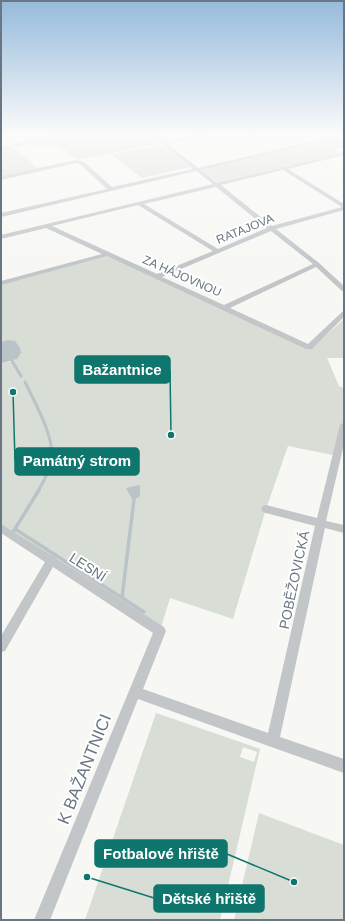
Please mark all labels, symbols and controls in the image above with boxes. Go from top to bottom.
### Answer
street label: RATAJOVA [214,211,276,247]
street label: ZA HÁJOVNOU [140,251,224,300]
callout: Bažantnice [75,356,170,383]
text: Bažantnice [82,361,162,378]
callout: Památný strom [15,448,139,475]
text: Památný strom [23,452,131,469]
street label: POBĚŽOVICKÁ [276,529,312,631]
street label: LESNÍ [67,549,109,585]
street label: K BAŽANTNICI [54,711,115,827]
callout: Fotbalové hřiště [95,840,227,867]
text: Fotbalové hřiště [103,845,219,862]
callout: Dětské hřiště [154,885,264,912]
text: Dětské hřiště [162,890,256,907]

